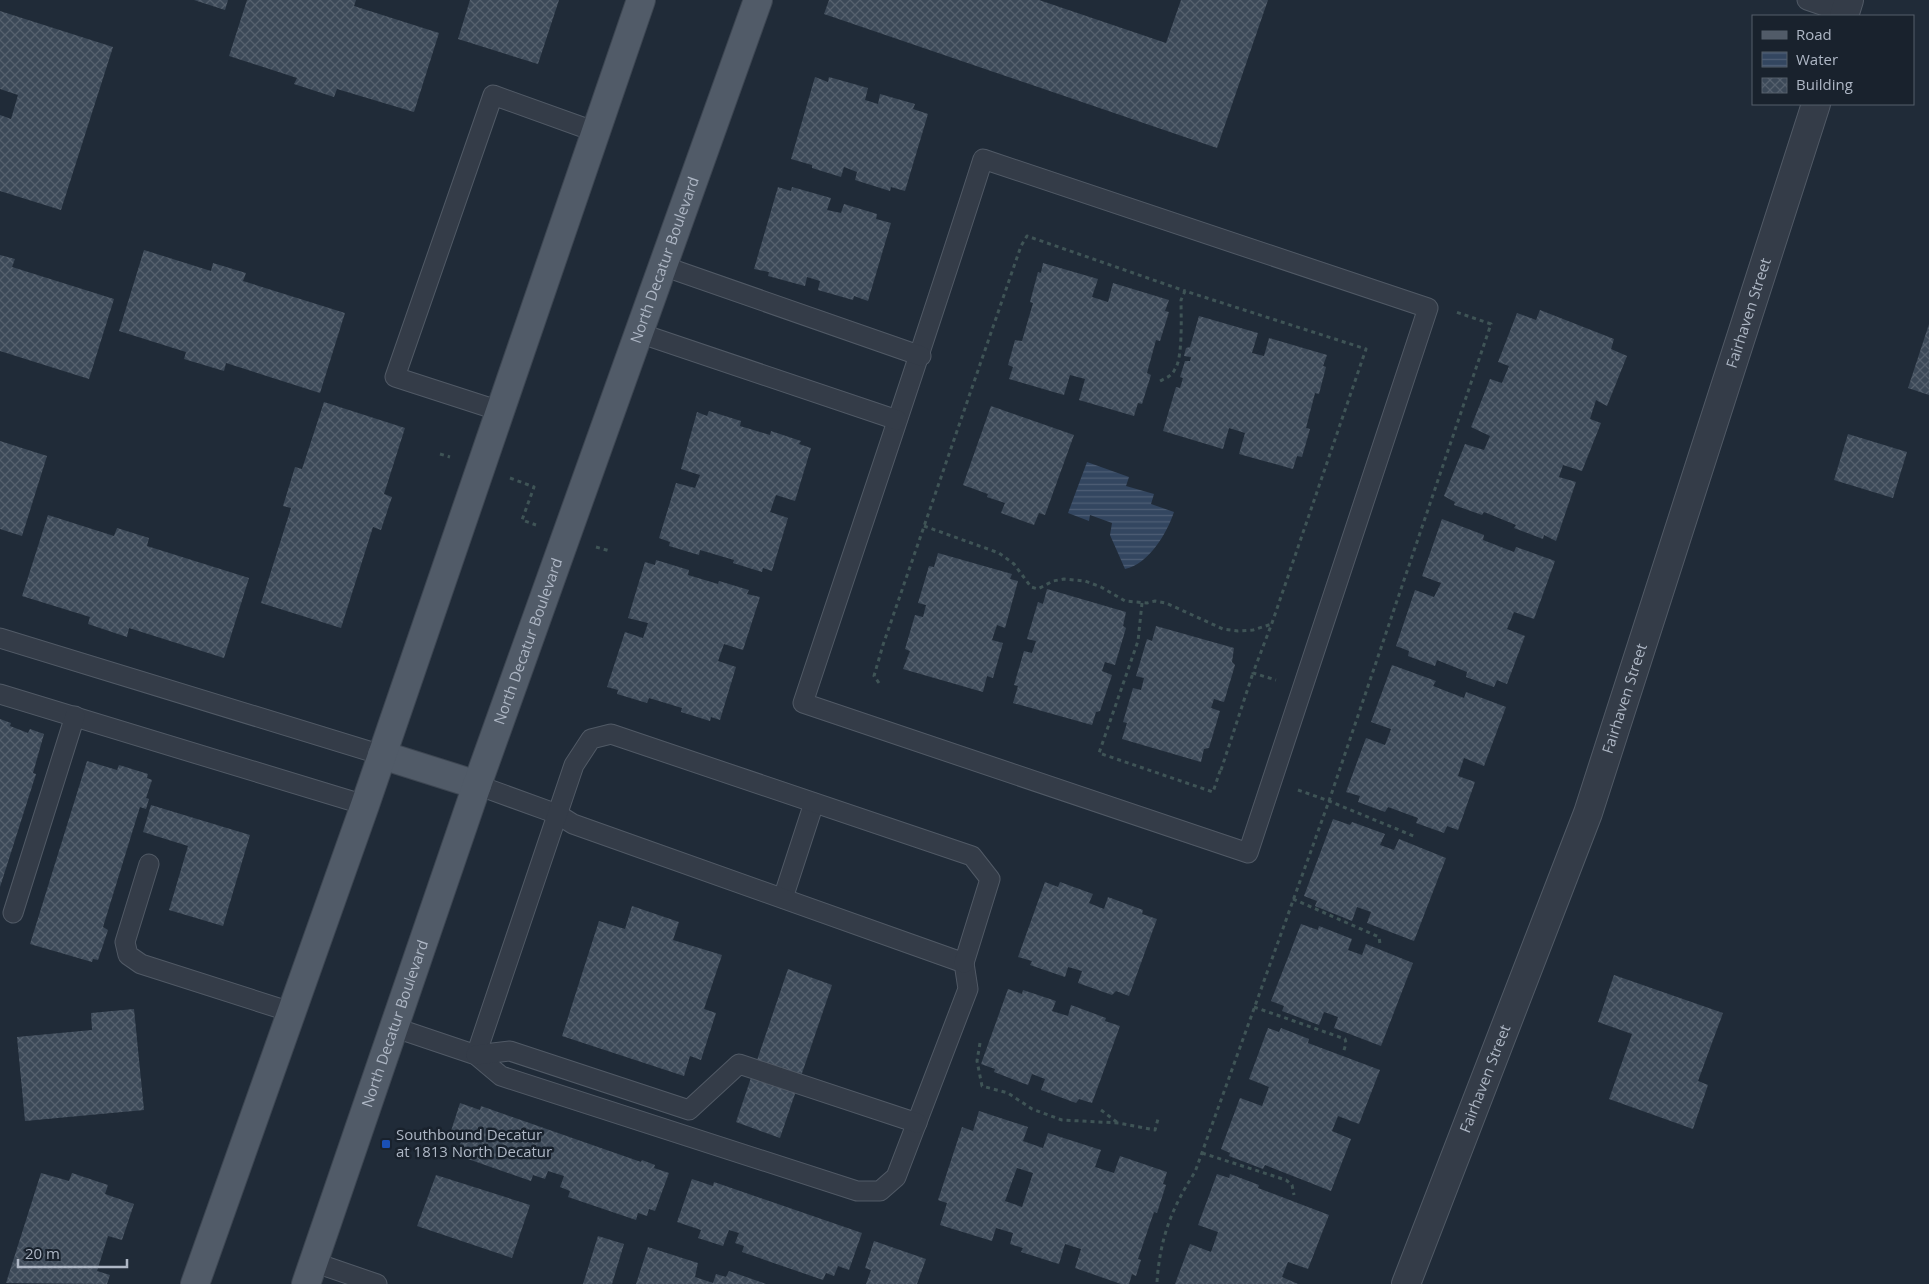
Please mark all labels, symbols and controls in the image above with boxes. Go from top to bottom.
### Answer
legend [1752,15,1914,105]
text: Road [1796,24,1832,44]
text: Water [1796,49,1838,69]
text: Building [1796,74,1853,94]
street label: North Decatur Boulevard [625,174,703,346]
street label: Fairhaven Street [1721,255,1775,370]
street label: North Decatur Boulevard [488,555,566,727]
street label: Fairhaven Street [1597,641,1651,756]
street label: North Decatur Boulevard [356,937,432,1110]
street label: Fairhaven Street [1454,1021,1514,1135]
place label: Southbound Decatur at 1813 North Decatur [396,1124,552,1161]
marker: Southbound Decatur at 1813 North Decatur [380,1138,392,1150]
scale bar [18,1236,126,1268]
text: 20 m [25,1243,60,1263]

